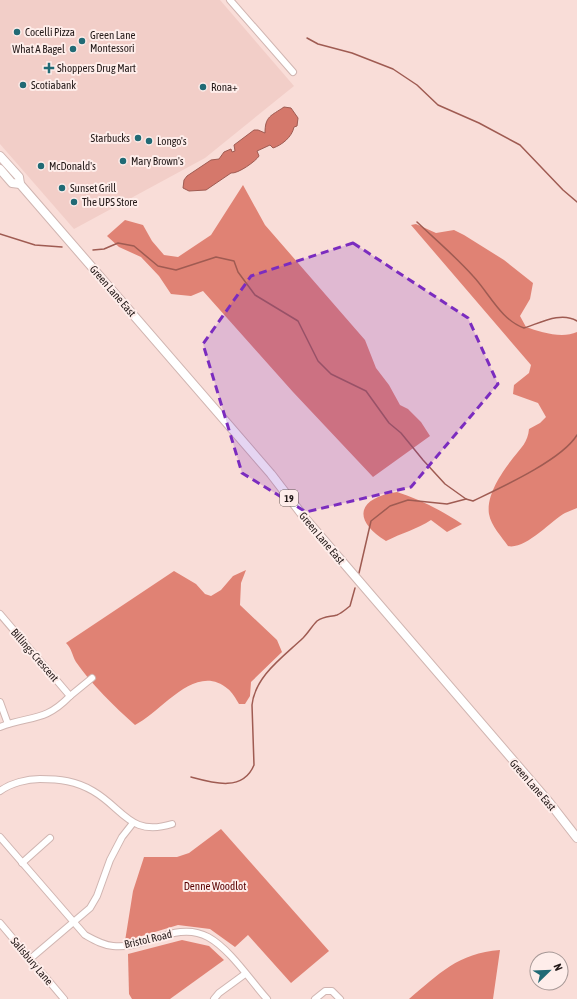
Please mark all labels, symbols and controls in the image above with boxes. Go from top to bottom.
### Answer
place label: Cocelli Pizza [25,26,75,38]
marker: Cocelli Pizza [12,27,22,37]
place label: Green Lane Montessori [90,29,136,54]
marker: Green Lane Montessori [77,36,87,46]
place label: What A Bagel [12,43,65,55]
marker: What A Bagel [68,44,78,54]
place label: Shoppers Drug Mart [57,62,136,74]
marker: Shoppers Drug Mart [44,63,54,73]
place label: Scotiabank [31,79,76,91]
marker: Scotiabank [18,80,28,90]
place label: Rona+ [211,81,238,93]
marker: Rona+ [198,82,208,92]
place label: Starbucks [91,132,130,144]
marker: Starbucks [133,133,143,143]
place label: Longo's [157,135,187,147]
marker: Longo's [144,136,154,146]
place label: Mary Brown's [131,155,184,167]
marker: Mary Brown's [118,156,128,166]
place label: McDonald's [49,160,96,172]
marker: McDonald's [36,161,46,171]
place label: Sunset Grill [70,182,116,194]
marker: Sunset Grill [57,183,67,193]
place label: The UPS Store [82,196,138,208]
marker: The UPS Store [69,197,79,207]
street label: Green Lane East [88,263,138,319]
road number: 19 [280,490,298,506]
street label: Green Lane East [297,510,347,566]
street label: Billings Crescent [9,626,61,684]
street label: Green Lane East [508,757,558,813]
park label: Denne Woodlot [184,880,246,892]
street label: Bristol Road [123,928,173,950]
street label: Salisbury Lane [9,935,55,987]
north arrow [529,951,569,991]
text: N [551,962,565,972]

